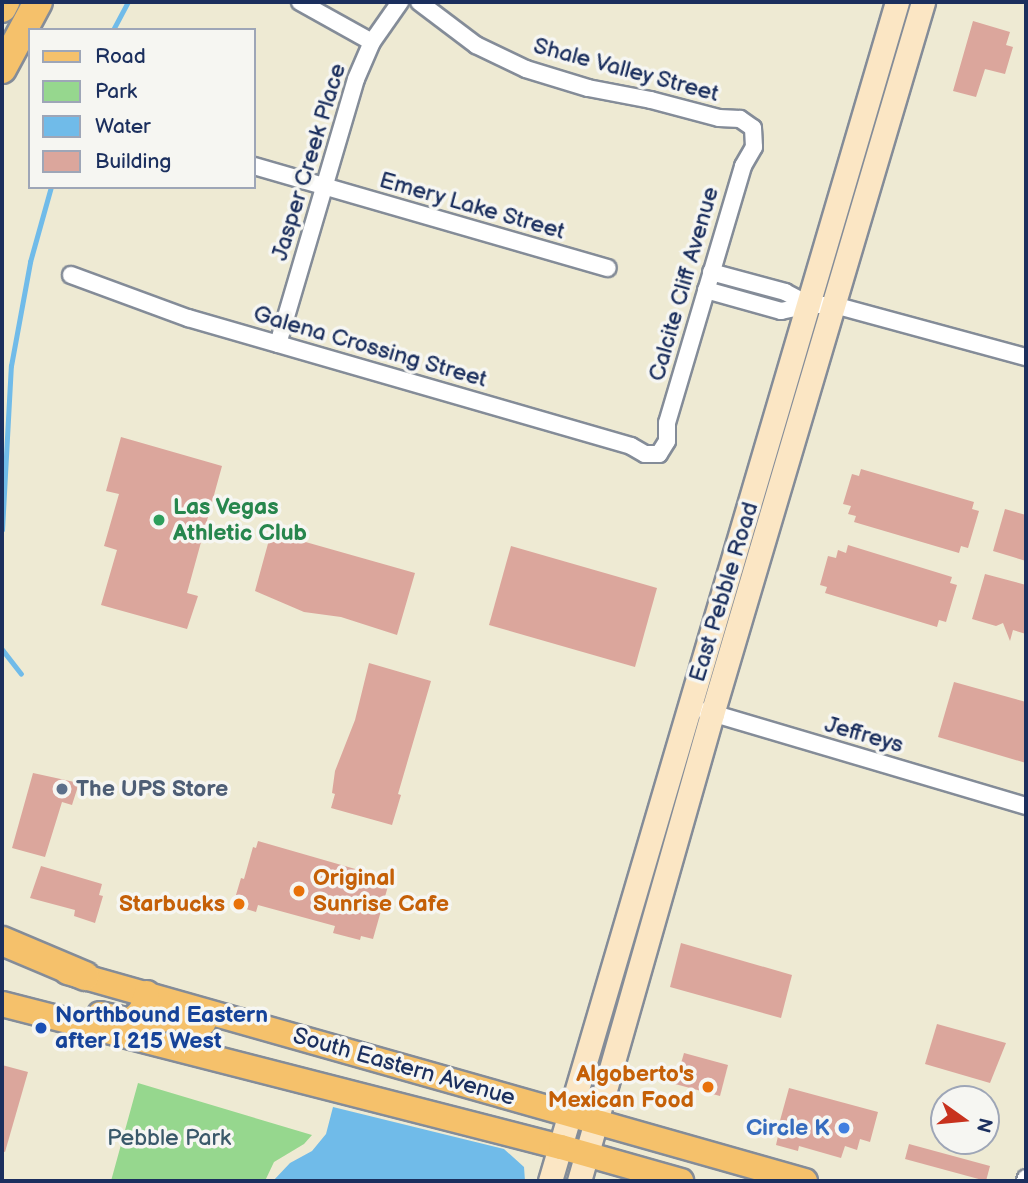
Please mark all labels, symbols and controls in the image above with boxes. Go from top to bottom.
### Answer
legend [28,28,256,189]
street label: Shale Valley Street [529,32,723,108]
text: Road [95,44,146,69]
street label: Jasper Creek Place [266,60,352,264]
text: Park [95,79,137,104]
text: Water [95,114,151,139]
text: Building [95,149,171,174]
street label: Emery Lake Street [375,166,569,246]
street label: Calcite Cliff Avenue [643,184,725,384]
street label: Galena Crossing Street [250,300,490,394]
place label: Las Vegas Athletic Club [173,493,307,547]
street label: East Pebble Road [684,499,764,685]
marker: Las Vegas Athletic Club [151,512,167,528]
street label: Jeffreys [822,711,906,759]
place label: The UPS Store [76,775,228,803]
marker: The UPS Store [54,781,70,797]
place label: Original Sunrise Cafe [313,864,449,918]
marker: Original Sunrise Cafe [291,883,307,899]
place label: Starbucks [119,890,225,918]
marker: Starbucks [231,896,247,912]
place label: Northbound Eastern after I 215 West [55,1001,268,1055]
marker: Northbound Eastern after I 215 West [33,1020,49,1036]
street label: South Eastern Avenue [290,1022,518,1112]
place label: Algoberto's Mexican Food [548,1060,694,1114]
marker: Algoberto's Mexican Food [700,1079,716,1095]
north arrow [930,1085,1000,1155]
place label: Circle K [746,1114,830,1142]
text: N [971,1115,997,1135]
marker: Circle K [836,1120,852,1136]
park label: Pebble Park [107,1124,231,1152]

